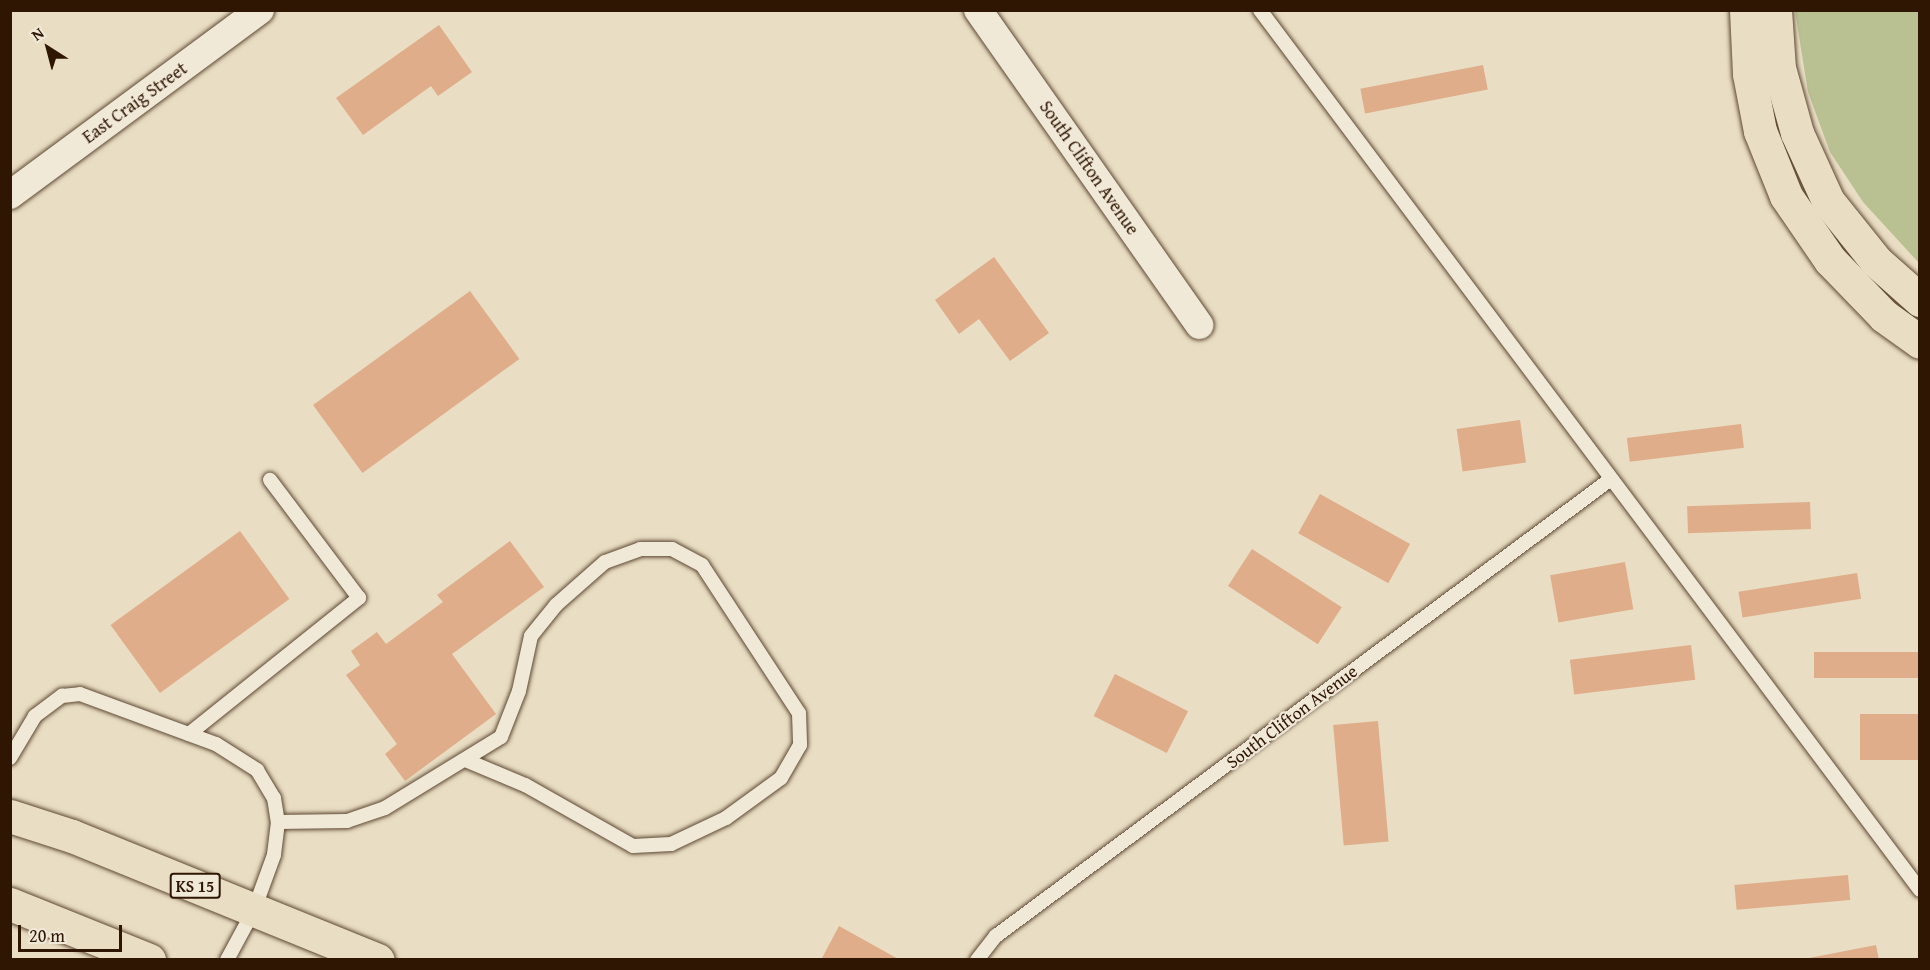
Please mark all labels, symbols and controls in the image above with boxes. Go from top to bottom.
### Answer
north arrow [18,18,78,78]
text: N [26,21,49,46]
street label: East Craig Street [78,58,192,148]
street label: South Clifton Avenue [1035,97,1143,239]
street label: South Clifton Avenue [1222,661,1362,773]
road number: KS 15 [170,873,220,899]
scale bar [21,913,124,951]
text: 20 m [29,922,65,949]

